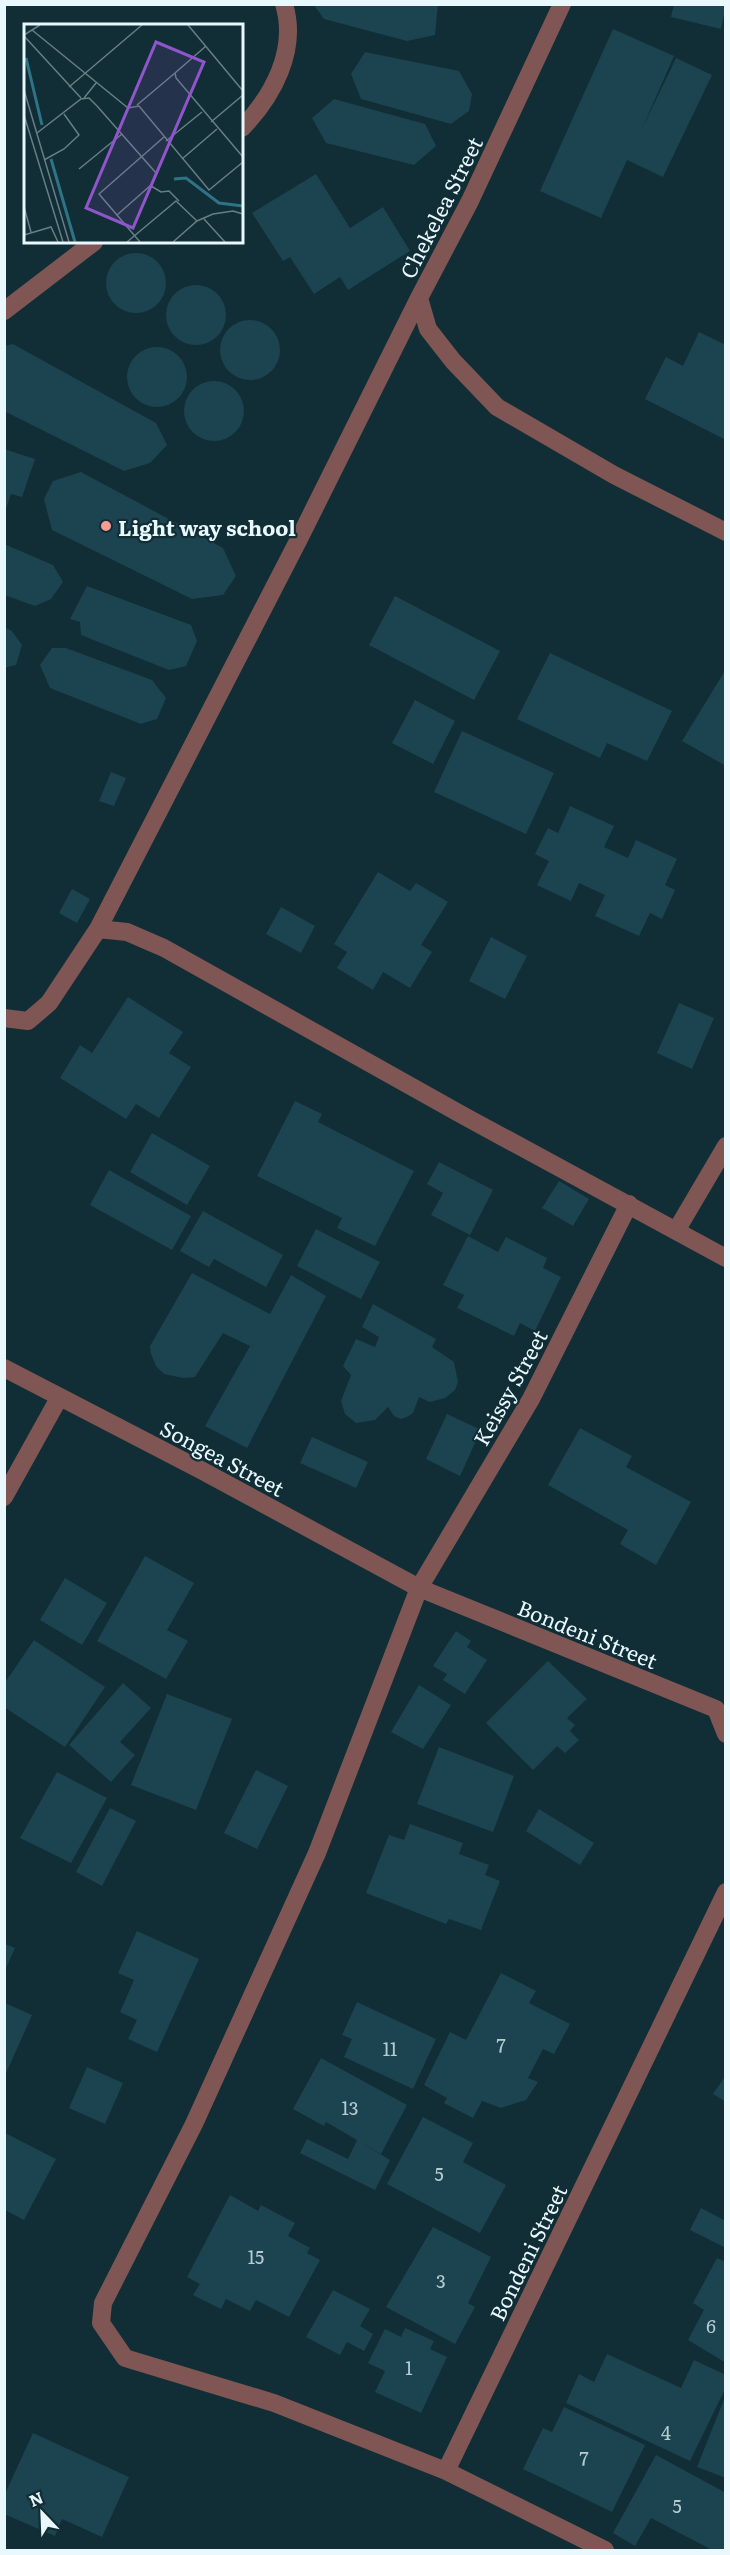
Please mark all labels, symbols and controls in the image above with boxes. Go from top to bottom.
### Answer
inset map [24,24,243,243]
street label: Chekelea Street [391,130,489,283]
place label: Light way school [118,511,296,542]
marker: Light way school [99,519,113,533]
street label: Keissy Street [464,1323,554,1451]
street label: Songea Street [156,1411,291,1503]
street label: Bondeni Street [513,1591,663,1675]
house number: 7 [496,2031,506,2058]
house number: 11 [383,2035,397,2062]
house number: 13 [341,2094,359,2121]
house number: 5 [434,2160,444,2187]
street label: Bondeni Street [481,2178,574,2325]
house number: 15 [248,2243,264,2270]
house number: 3 [436,2267,446,2294]
house number: 6 [706,2312,716,2339]
house number: 1 [405,2354,413,2381]
house number: 4 [661,2419,671,2446]
house number: 7 [579,2444,589,2471]
north arrow [12,2483,72,2543]
text: N [25,2485,47,2512]
house number: 5 [672,2492,682,2519]

